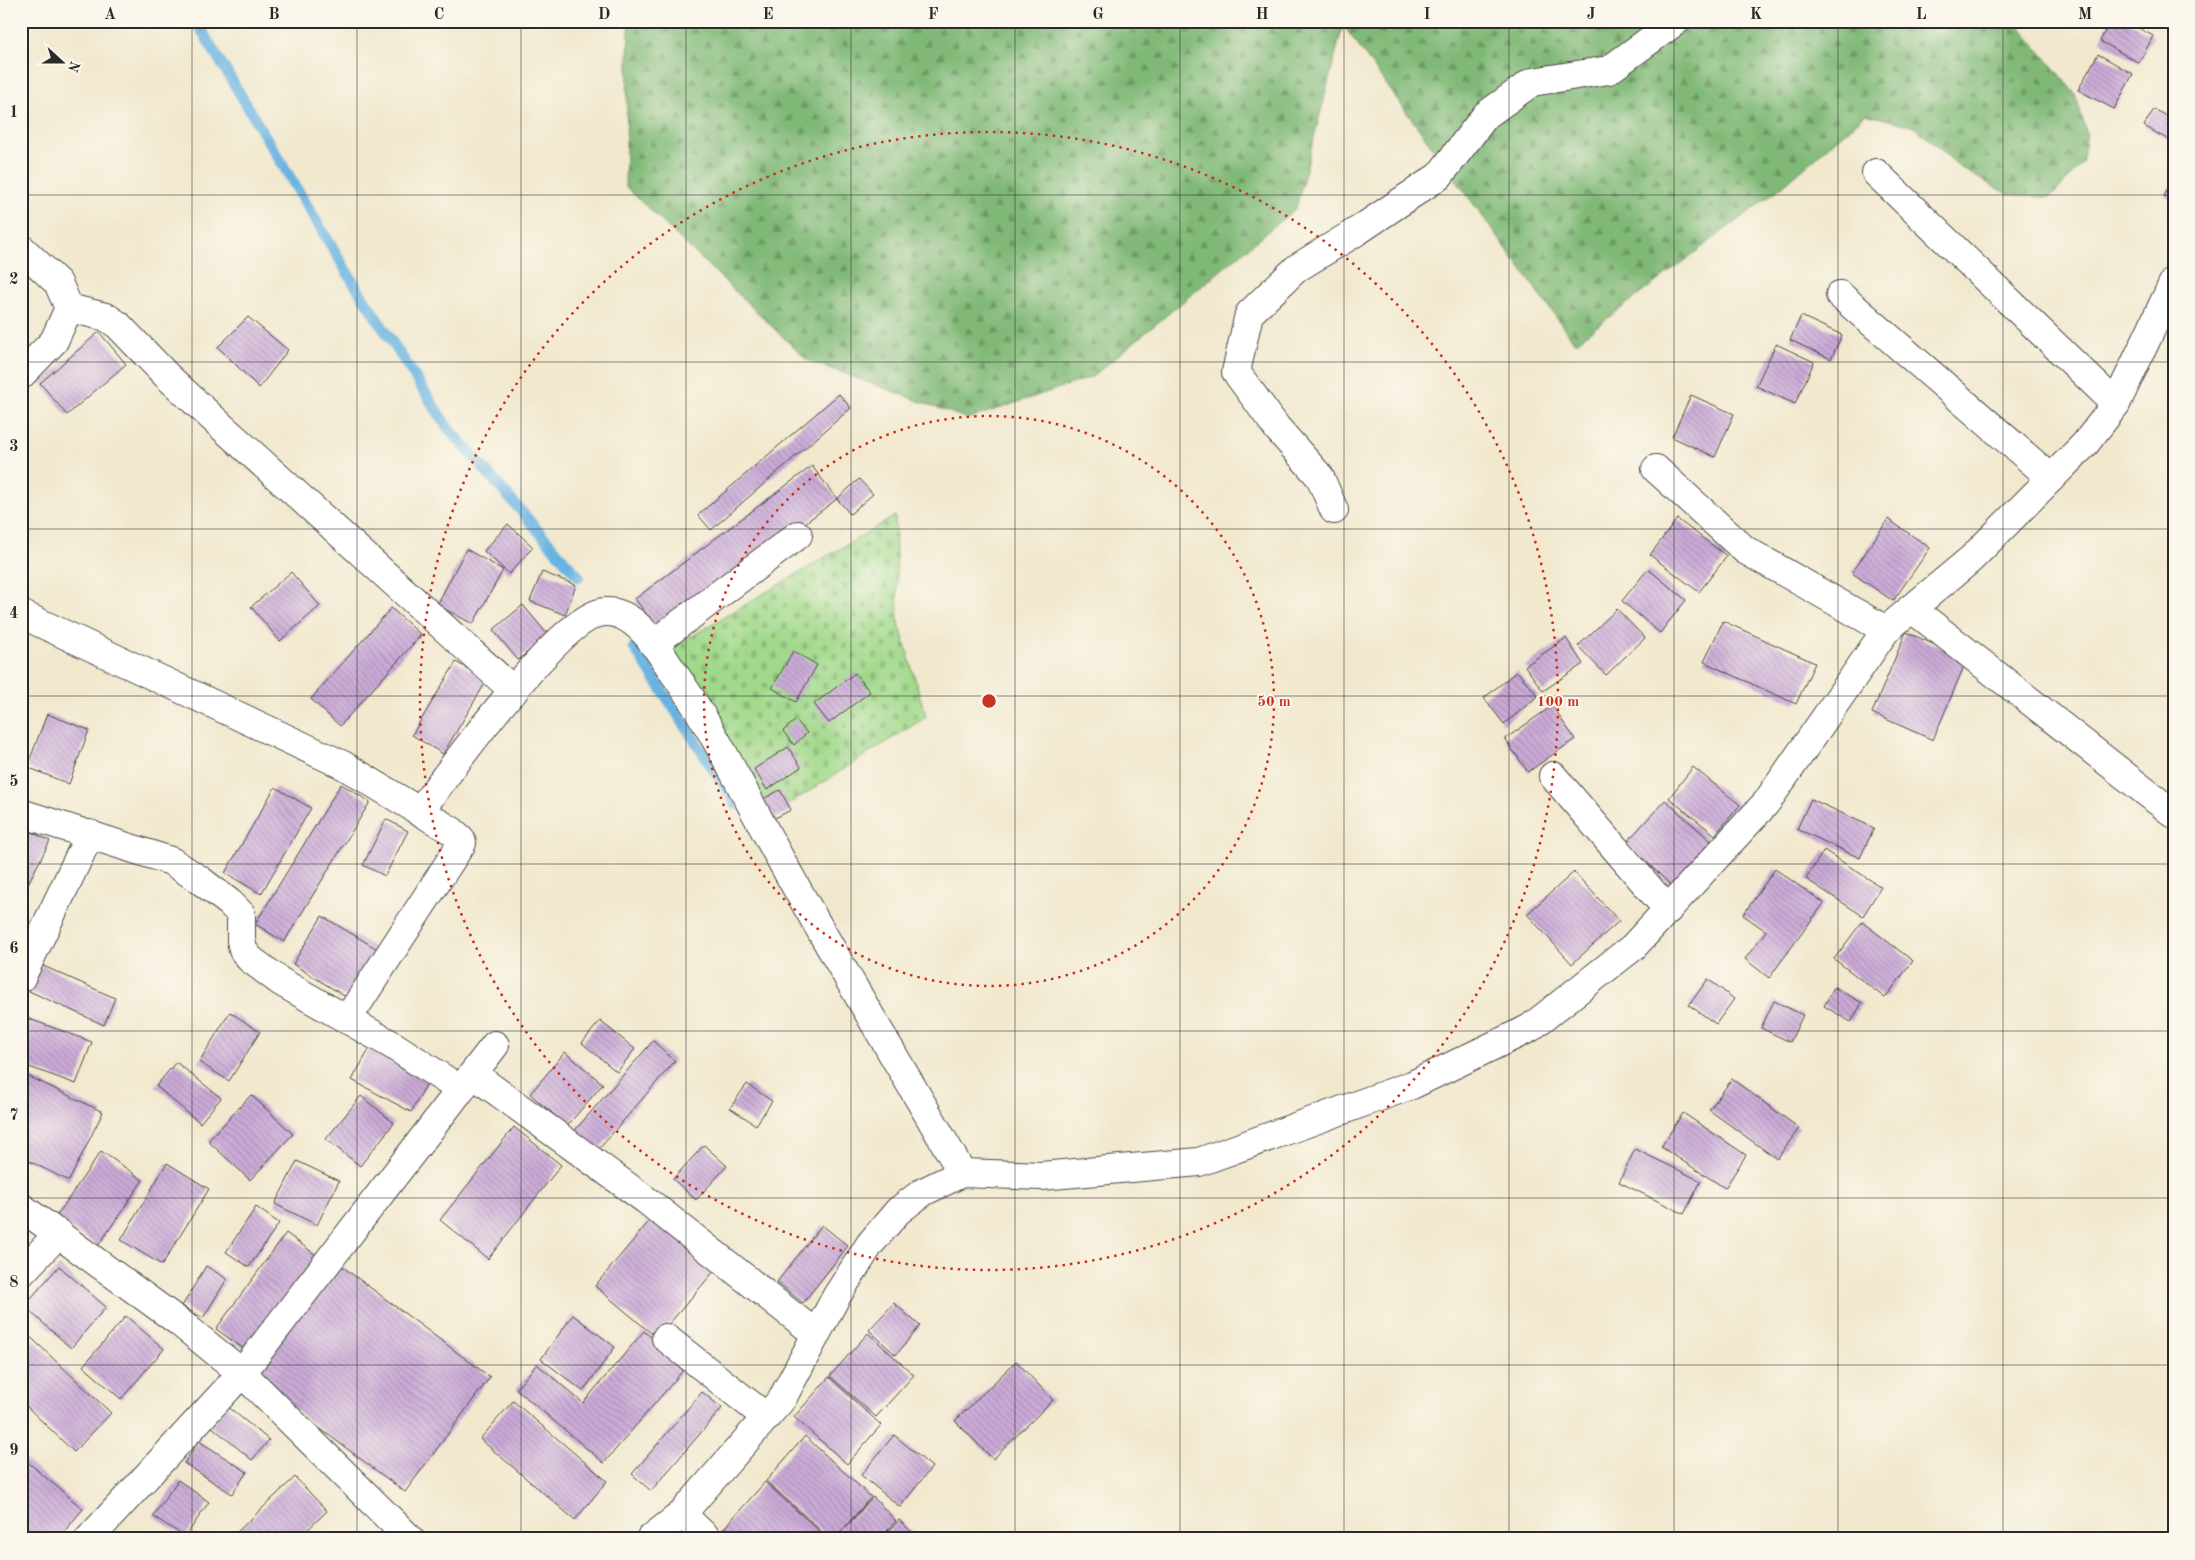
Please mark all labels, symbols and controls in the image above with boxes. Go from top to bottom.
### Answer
text: A [104,7,116,23]
text: B [268,7,280,23]
text: C [434,7,444,23]
text: D [598,7,610,23]
text: E [762,7,774,23]
text: F [928,7,939,23]
text: G [1092,7,1104,23]
text: H [1255,7,1269,23]
text: I [1423,7,1431,23]
text: J [1587,7,1596,23]
text: K [1750,7,1762,23]
text: L [1916,7,1927,23]
text: M [2078,7,2092,23]
north arrow [38,38,88,88]
text: N [65,59,82,74]
text: 1 [9,105,19,121]
text: 2 [9,272,19,288]
text: 3 [9,439,19,455]
text: 4 [9,606,19,622]
centre of rings [980,692,998,710]
text: 50 m [1257,695,1291,710]
text: 100 m [1537,695,1579,710]
text: 5 [9,774,19,790]
text: 6 [9,941,19,957]
text: 7 [9,1108,19,1124]
text: 8 [9,1275,19,1291]
text: 9 [9,1443,19,1459]

